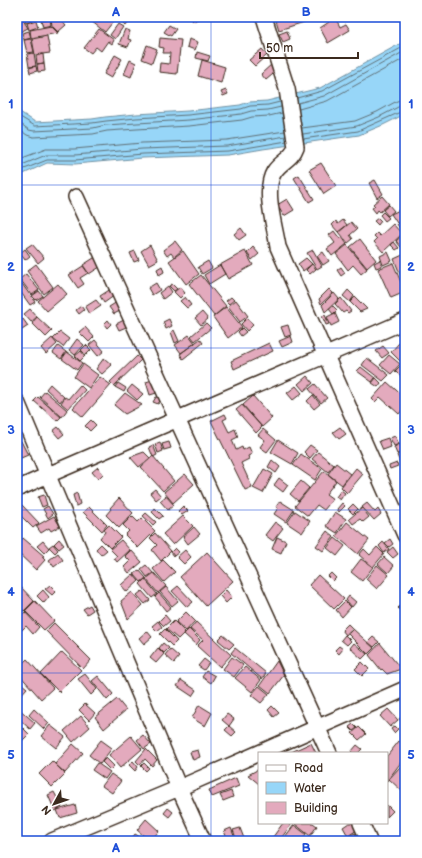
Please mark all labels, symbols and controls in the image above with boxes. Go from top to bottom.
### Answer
text: A [111,4,120,20]
text: B [301,4,311,20]
scale bar [260,34,358,60]
text: 50 m [266,41,293,56]
text: 1 [8,96,14,112]
text: 1 [408,96,414,112]
text: 2 [7,259,15,275]
text: 2 [407,259,415,275]
text: 3 [7,422,15,438]
text: 3 [407,422,415,438]
text: 4 [7,584,15,600]
text: 4 [407,584,415,600]
text: 5 [7,747,15,763]
text: 5 [407,747,415,763]
legend [258,752,388,824]
text: Road [294,761,323,776]
text: Water [294,781,326,796]
north arrow [34,784,74,824]
text: Building [294,801,338,816]
text: N [39,803,54,817]
text: A [111,840,120,856]
text: B [301,840,311,856]

